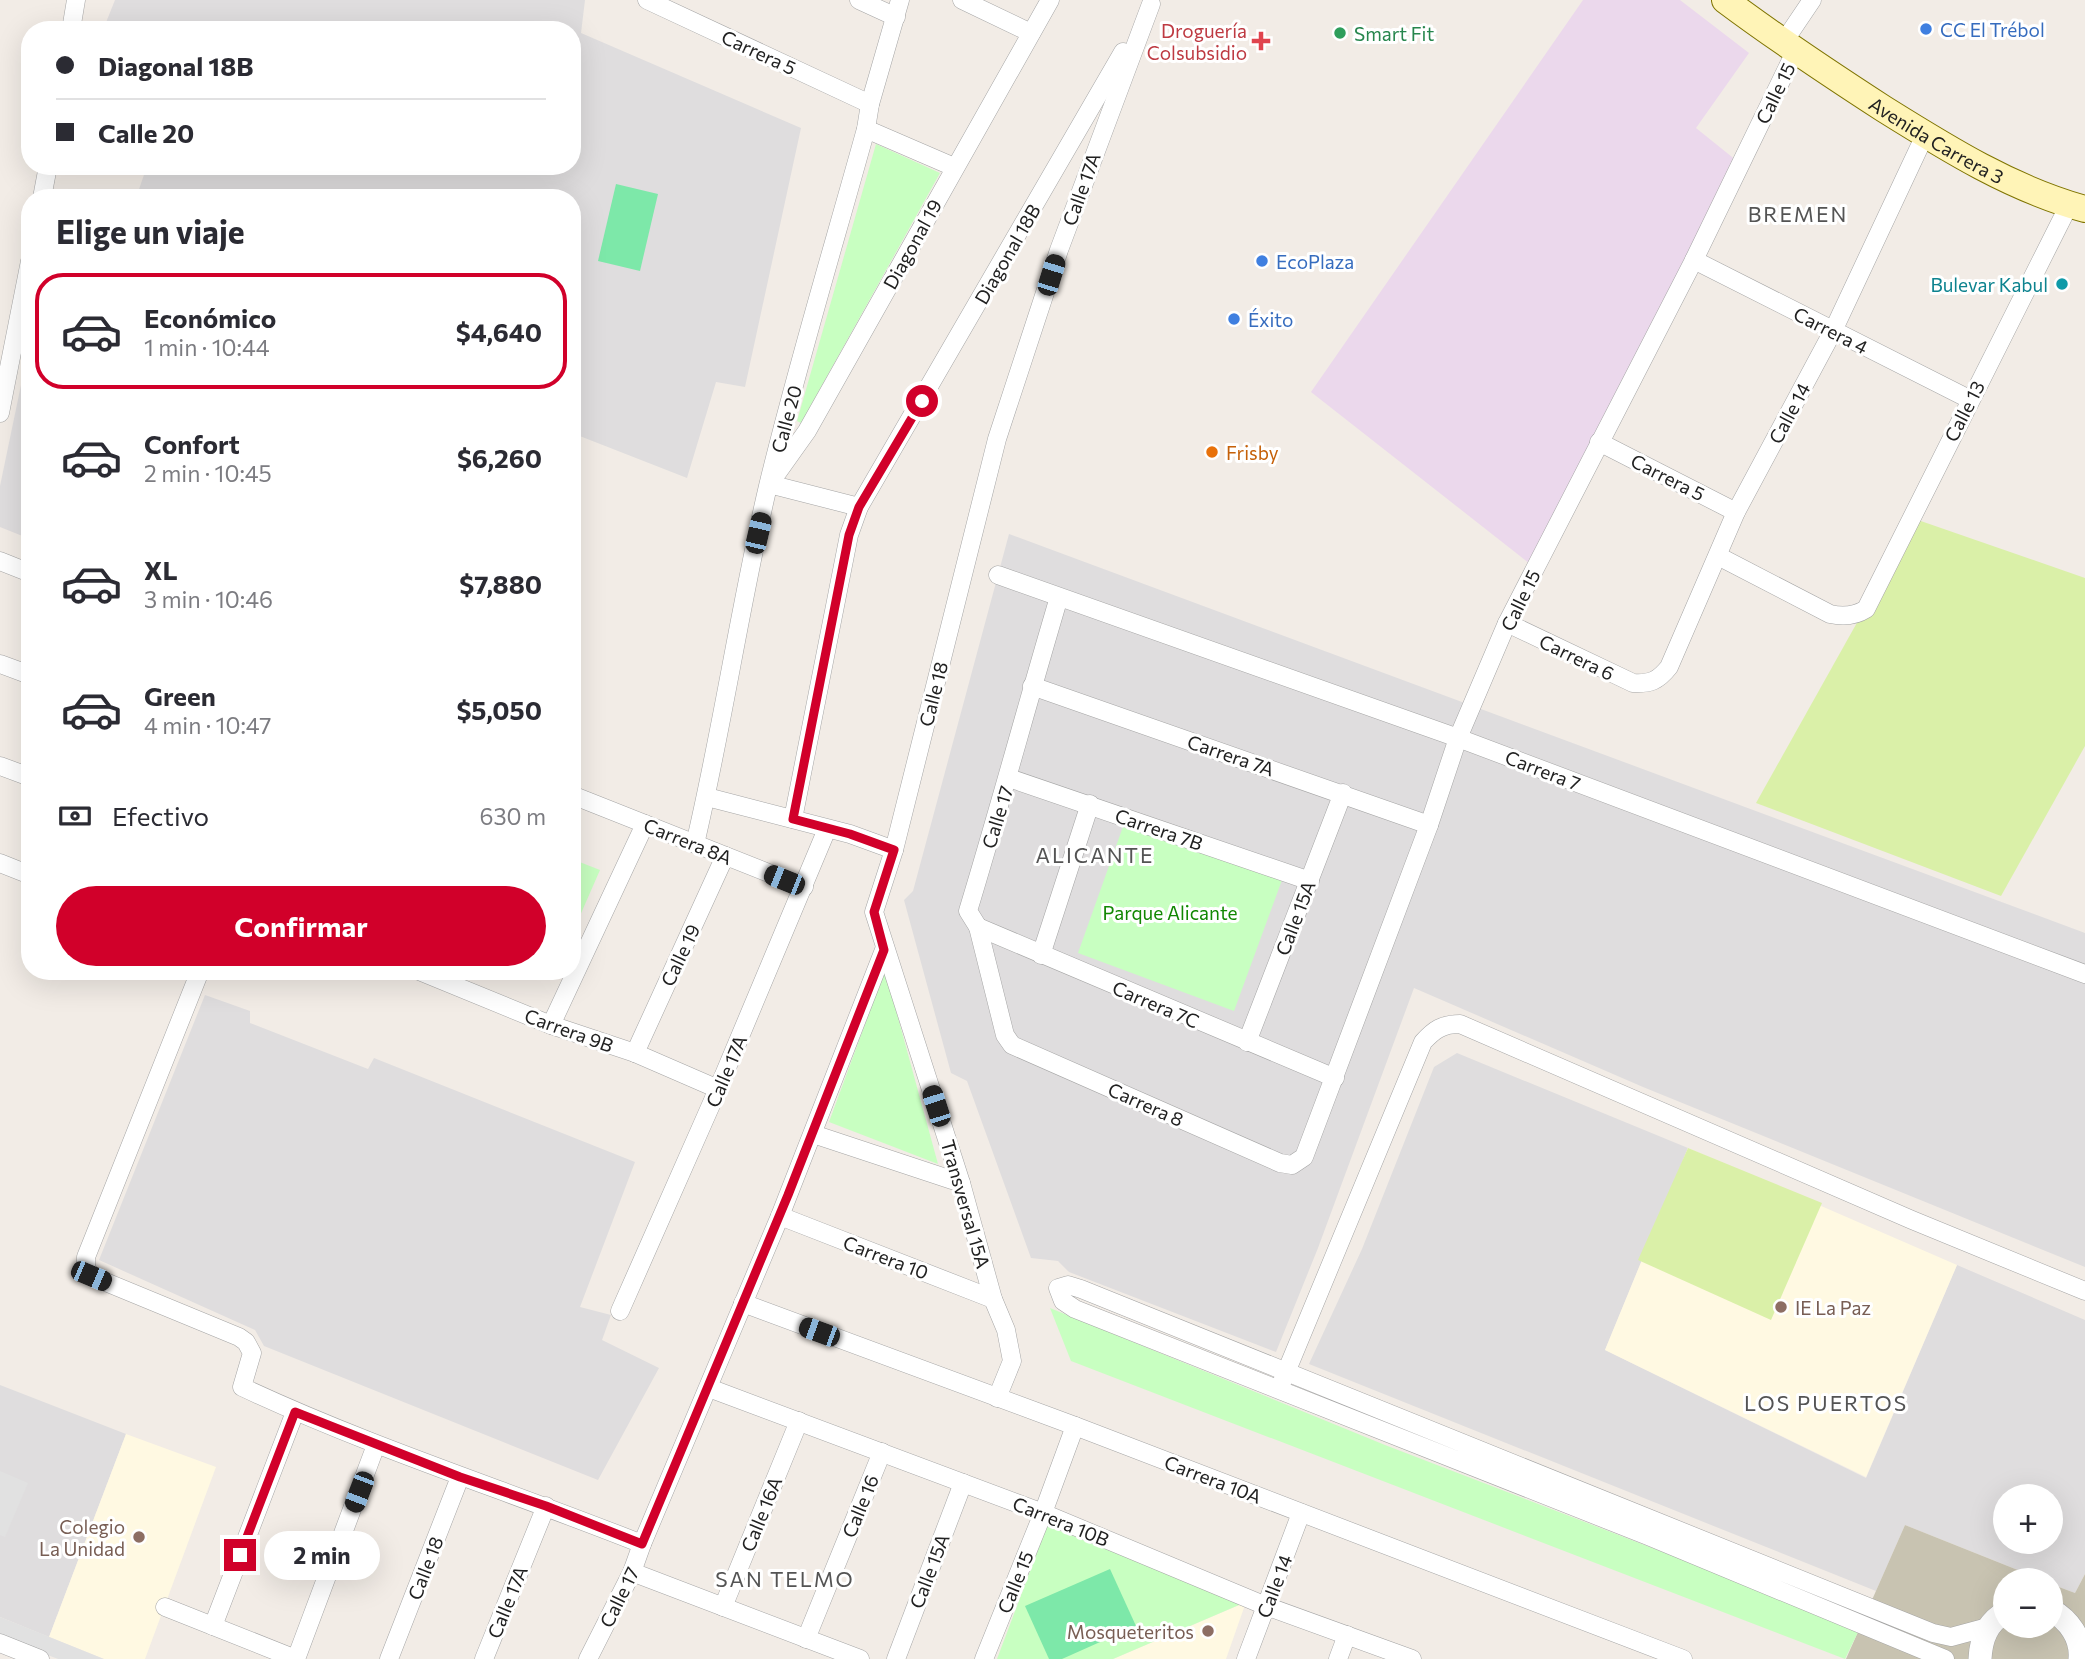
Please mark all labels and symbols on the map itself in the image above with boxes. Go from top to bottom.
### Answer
place label: CC El Trébol [1940,18,2045,41]
place label: Droguería Colsubsidio [1147,19,1247,64]
marker: CC El Trébol [1918,21,1934,37]
place label: Smart Fit [1354,22,1434,45]
street label: Carrera 5 [718,25,800,79]
marker: Smart Fit [1332,25,1348,41]
marker: Droguería Colsubsidio [1253,33,1269,49]
street label: Calle 15 [1750,59,1800,127]
street label: Avenida Carrera 3 [1865,91,2008,188]
street label: Calle 17A [1057,149,1105,229]
street label: Diagonal 19 [878,195,946,293]
street label: Diagonal 18B [969,200,1045,308]
district label: BREMEN [1748,201,1848,226]
place label: EcoPlaza [1276,250,1354,273]
car [1035,252,1068,298]
marker: EcoPlaza [1254,253,1270,269]
place label: Bulevar Kabul [1930,273,2048,296]
marker: Bulevar Kabul [2054,276,2070,292]
street label: Carrera 4 [1790,302,1872,358]
place label: Éxito [1248,308,1293,331]
marker: Éxito [1226,311,1242,327]
street label: Calle 13 [1939,377,1989,445]
street label: Calle 14 [1763,379,1815,447]
street label: Calle 20 [766,383,806,455]
route start [906,385,938,417]
place label: Frisby [1226,441,1279,464]
marker: Frisby [1204,444,1220,460]
street label: Carrera 5 [1627,449,1709,505]
car [744,510,773,556]
street label: Calle 15 [1495,566,1545,634]
street label: Carrera 6 [1536,629,1618,685]
street label: Calle 18 [914,659,952,729]
street label: Carrera 7A [1185,729,1277,781]
street label: Carrera 7 [1502,745,1584,795]
street label: Calle 17 [977,783,1017,851]
street label: Carrera 7B [1112,803,1206,855]
street label: Carrera 8A [641,813,735,869]
district label: ALICANTE [1035,842,1155,867]
car [761,862,808,898]
street label: Calle 15A [1270,877,1320,959]
park label: Parque Alicante [1102,901,1238,924]
street label: Calle 19 [656,920,704,990]
street label: Carrera 7C [1109,975,1203,1033]
street label: Carrera 9B [522,1003,616,1057]
street label: Calle 17A [701,1032,751,1110]
street label: Carrera 8 [1105,1077,1187,1131]
car [920,1083,953,1129]
street label: Transversal 15A [937,1137,995,1271]
street label: Carrera 10 [840,1230,932,1284]
car [68,1258,115,1294]
place label: IE La Paz [1795,1296,1871,1319]
marker: IE La Paz [1773,1299,1789,1315]
car [796,1315,843,1349]
district label: LOS PUERTOS [1744,1390,1908,1415]
street label: Carrera 10A [1161,1450,1265,1508]
car [342,1469,377,1515]
street label: Calle 16 [837,1471,883,1541]
street label: Calle 16A [736,1473,786,1555]
street label: Carrera 10B [1010,1491,1112,1551]
place label: Colegio La Unidad [39,1515,125,1560]
marker: Colegio La Unidad [131,1529,147,1545]
callout: 2 min [264,1530,380,1580]
street label: Calle 15A [904,1530,954,1612]
street label: Calle 18 [402,1533,448,1603]
route end [224,1539,256,1571]
street label: Calle 15 [992,1547,1038,1617]
street label: Calle 14 [1251,1551,1297,1621]
street label: Calle 17A [482,1562,532,1642]
street label: Calle 17 [595,1563,643,1631]
district label: SAN TELMO [715,1566,855,1591]
place label: Mosqueteritos [1067,1620,1194,1643]
marker: Mosqueteritos [1200,1623,1216,1639]

